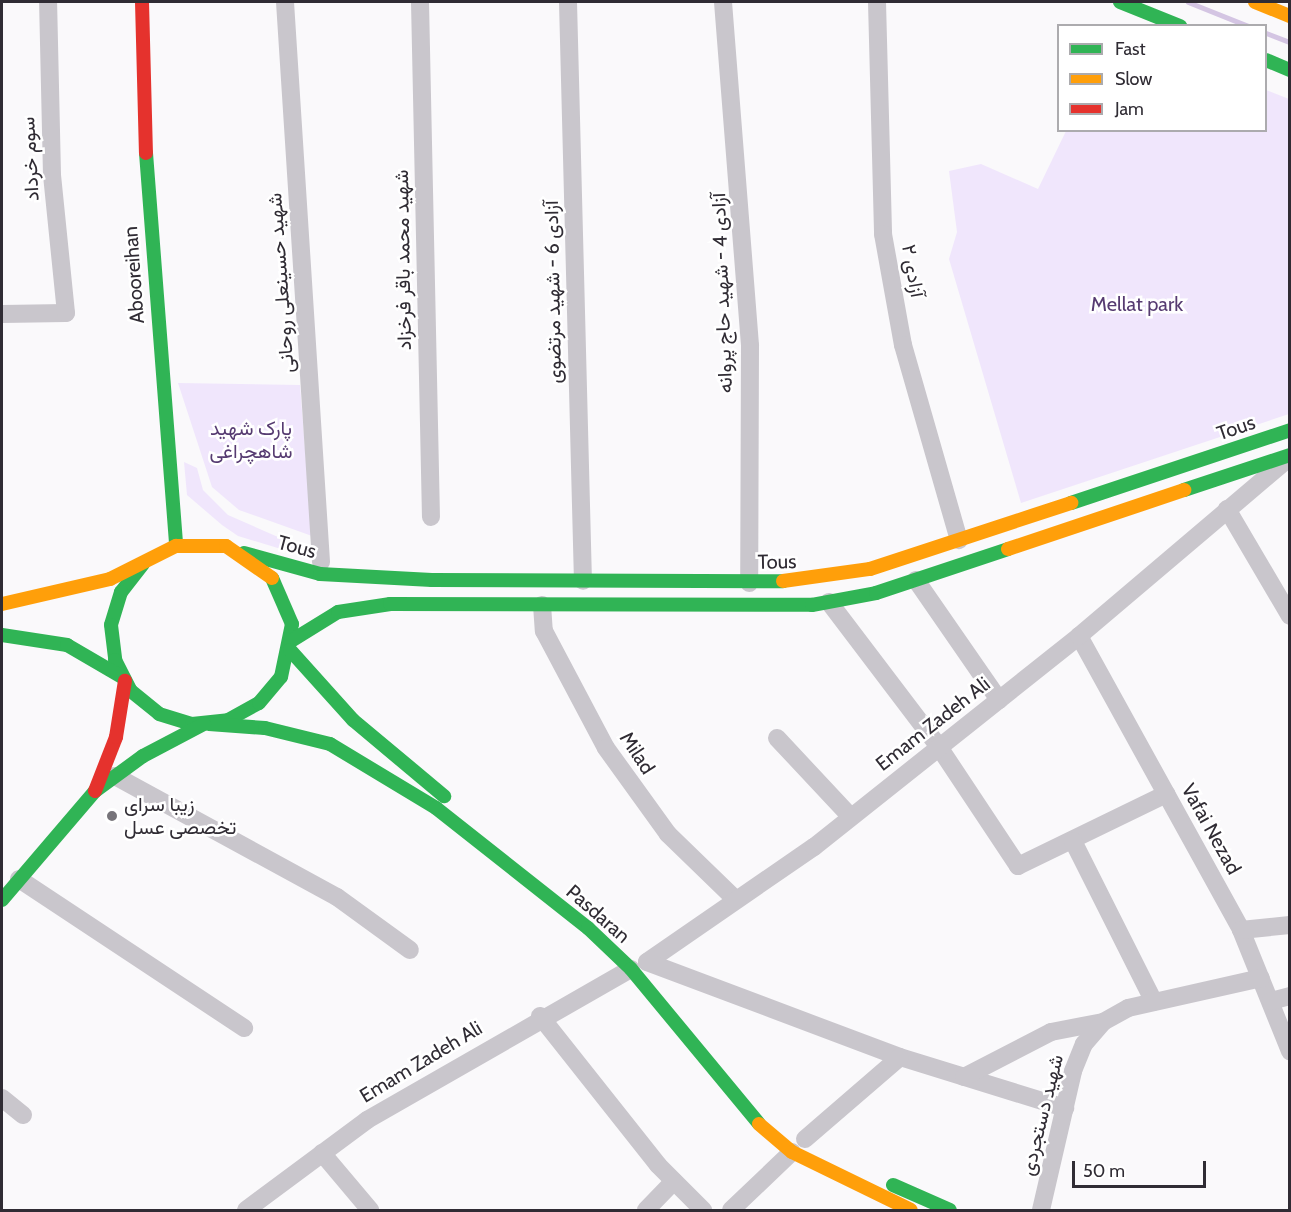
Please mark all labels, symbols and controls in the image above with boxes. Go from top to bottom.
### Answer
legend [1057,24,1267,132]
text: Fast [1115,38,1146,60]
text: Slow [1115,68,1152,90]
text: Jam [1115,98,1144,120]
street label: سوم خرداد [16,116,44,202]
street label: شهید محمد باقر فرخزاد [389,169,417,351]
street label: شهید حسینعلی روحانی [263,192,299,374]
street label: آزادی 4 - شهید حاج پروانه [707,192,737,394]
street label: آزادی 6 - شهید مرتضوی [539,200,567,384]
street label: Abooreihan [119,225,149,325]
street label: آزادی ۲ [897,243,929,299]
park label: Mellat park [1091,292,1183,316]
street label: Tous [1214,410,1258,446]
park label: پارک شهید شاهچراغی [210,416,292,463]
street label: Tous [275,530,319,564]
street label: Tous [757,550,797,574]
street label: Emam Zadeh Ali [871,672,995,776]
street label: Milad [614,727,660,779]
street label: Vafai Nezad [1176,779,1246,879]
place label: زیبا سرای تخصصی عسل [124,792,236,839]
marker: زیبا سرای تخصصی عسل [105,809,119,823]
street label: Pasdaran [561,880,635,948]
street label: Emam Zadeh Ali [356,1016,486,1108]
street label: شهید دستجردی [1015,1052,1069,1178]
scale bar [1075,1149,1208,1187]
text: 50 m [1083,1160,1125,1182]

